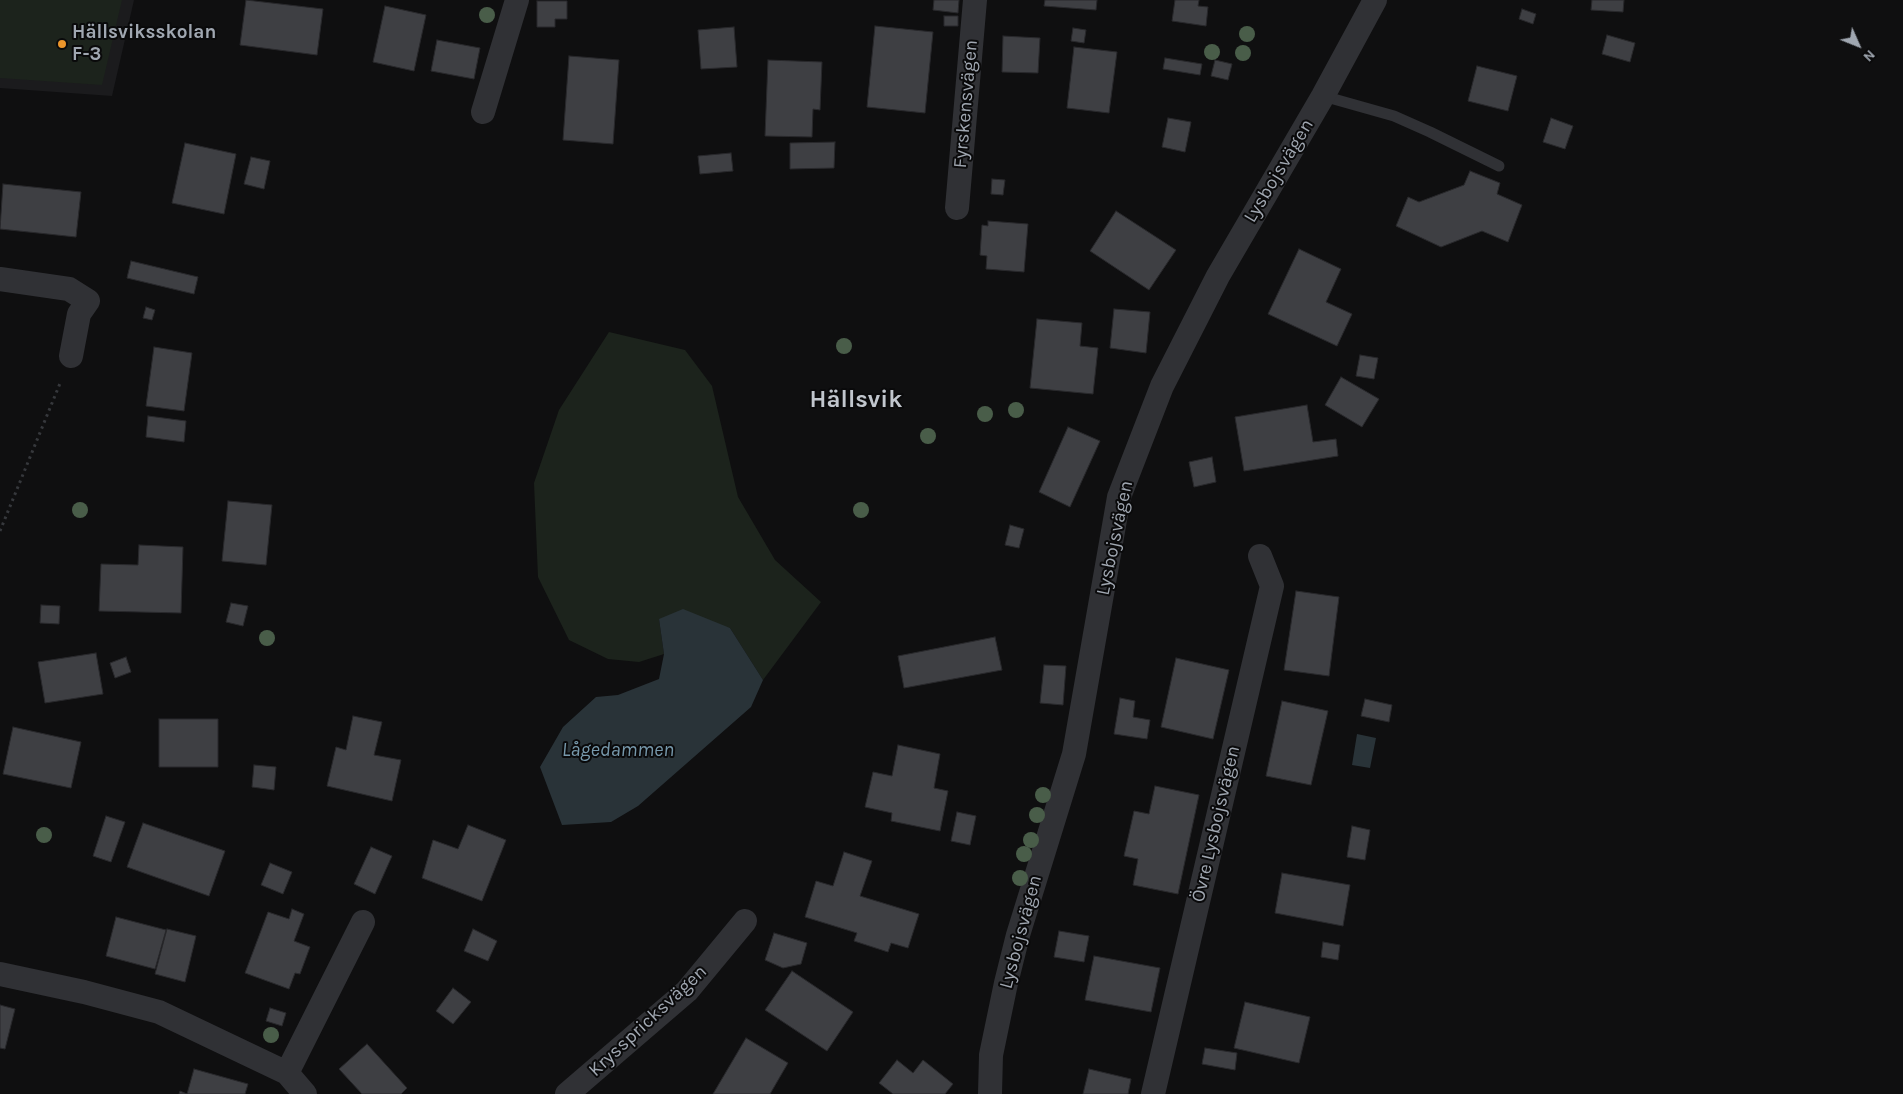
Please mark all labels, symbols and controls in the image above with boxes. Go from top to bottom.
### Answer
north arrow [1833,20,1883,70]
place label: Hällsviksskolan F-3 [72,22,216,66]
marker: Hällsviksskolan F-3 [56,38,68,50]
street label: Fyrskensvägen [949,39,983,169]
text: N [1860,46,1879,65]
street label: Lysbojsvägen [1239,115,1319,227]
district label: Hällsvik [810,386,902,414]
street label: Lysbojsvägen [1092,479,1138,597]
water label: Lågedammen [562,738,674,762]
street label: Övre Lysbojsvägen [1187,744,1245,904]
street label: Lysbojsvägen [995,873,1047,991]
street label: Krysspricksvägen [584,960,712,1082]

